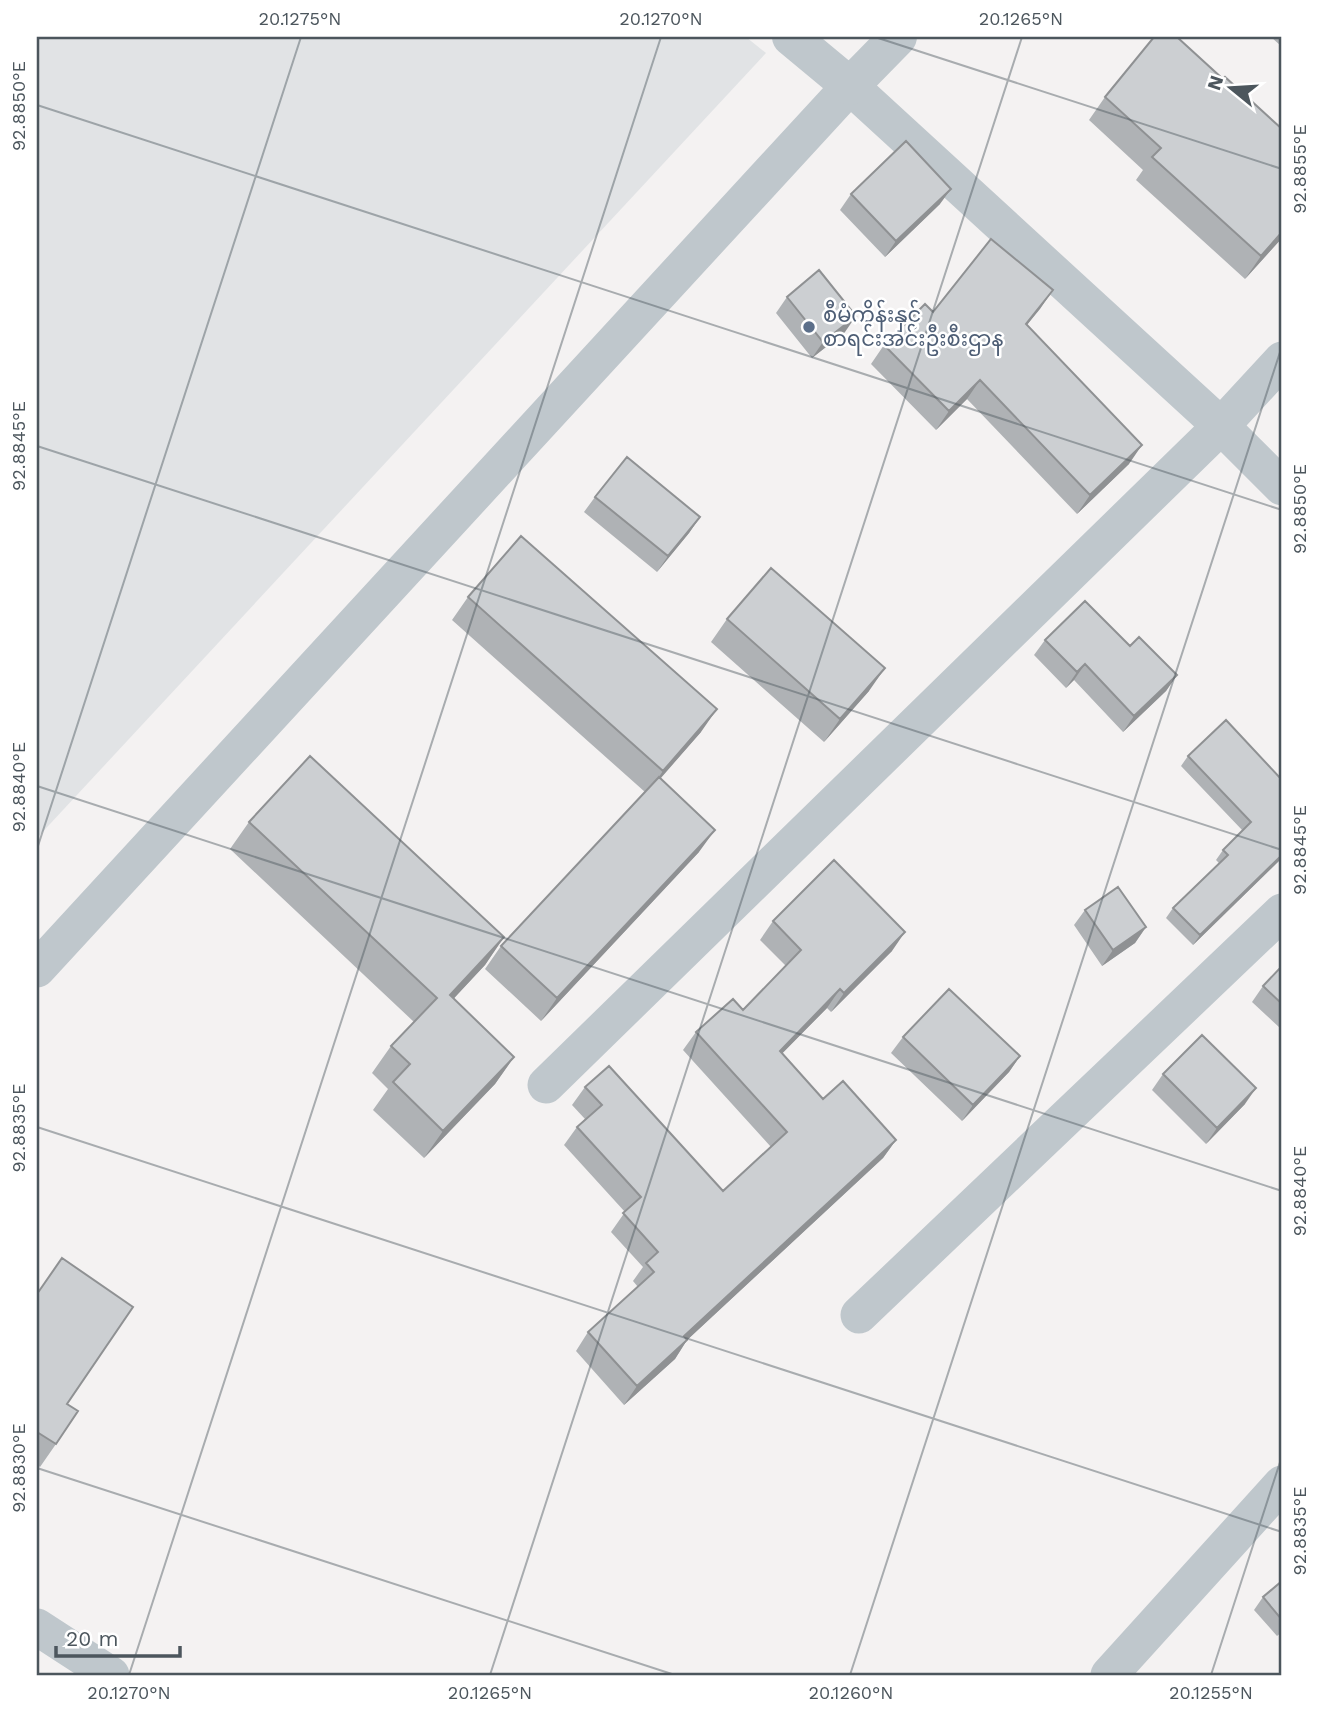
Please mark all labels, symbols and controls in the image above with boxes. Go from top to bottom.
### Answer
text: 20.1275°N [258,8,342,29]
text: 20.1270°N [619,8,703,29]
text: 20.1265°N [979,8,1063,29]
north arrow [1196,52,1266,122]
text: 92.8850°E [8,61,29,151]
text: N [1202,73,1228,93]
text: 92.8855°E [1289,124,1310,214]
place label: စီမံကိန်းနှင့် စာရင်းအင်းဦးစီးဌာန [823,299,1003,356]
marker: စီမံကိန်းနှင့် စာရင်းအင်းဦးစီးဌာန [801,319,817,335]
text: 92.8845°E [8,401,29,491]
text: 92.8850°E [1289,464,1310,554]
text: 92.8840°E [8,742,29,832]
text: 92.8845°E [1289,805,1310,895]
text: 92.8835°E [8,1084,29,1172]
text: 92.8840°E [1289,1146,1310,1236]
text: 92.8830°E [8,1423,29,1513]
text: 92.8835°E [1289,1487,1310,1575]
scale bar [56,1614,180,1658]
text: 20 m [66,1626,118,1651]
text: 20.1270°N [87,1682,171,1703]
text: 20.1265°N [448,1682,532,1703]
text: 20.1260°N [808,1682,894,1703]
text: 20.1255°N [1169,1682,1253,1703]

